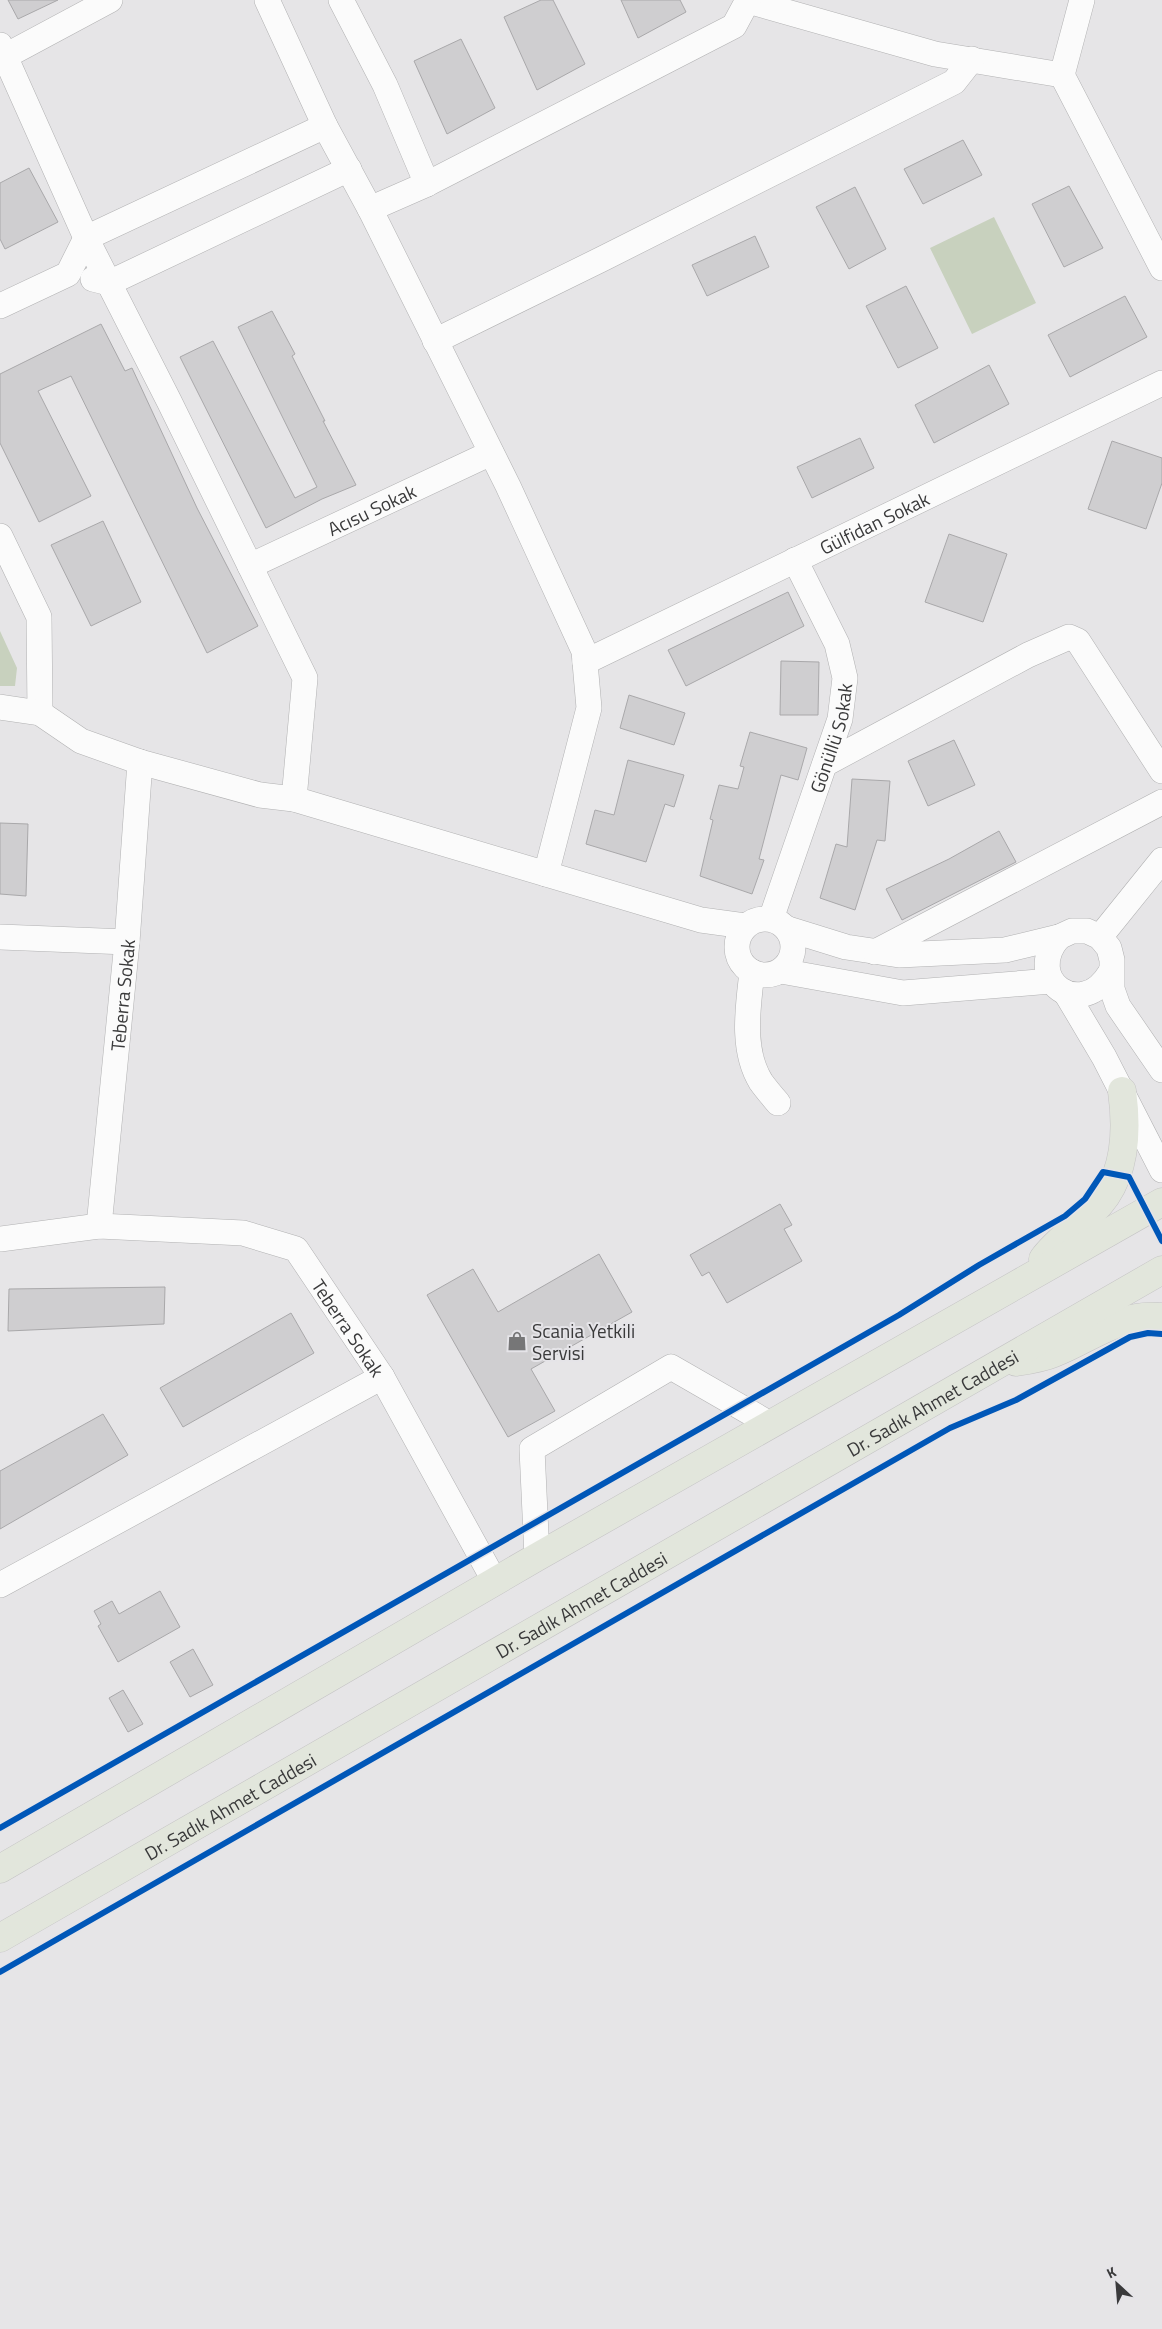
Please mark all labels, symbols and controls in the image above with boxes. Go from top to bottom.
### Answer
street label: Acısu Sokak [322,476,420,542]
street label: Gülfidan Sokak [814,483,934,561]
street label: Gönüllü Sokak [801,681,859,797]
street label: Teberra Sokak [102,938,142,1052]
street label: Teberra Sokak [305,1273,392,1382]
place label: Scania Yetkili Servisi [532,1316,635,1367]
shop icon: Scania Yetkili Servisi [506,1330,528,1352]
street label: Dr. Sadık Ahmet Caddesi [841,1341,1023,1463]
street label: Dr. Sadık Ahmet Caddesi [490,1543,672,1665]
street label: Dr. Sadık Ahmet Caddesi [138,1745,321,1867]
north arrow [1092,2259,1142,2309]
text: K [1103,2260,1120,2283]

